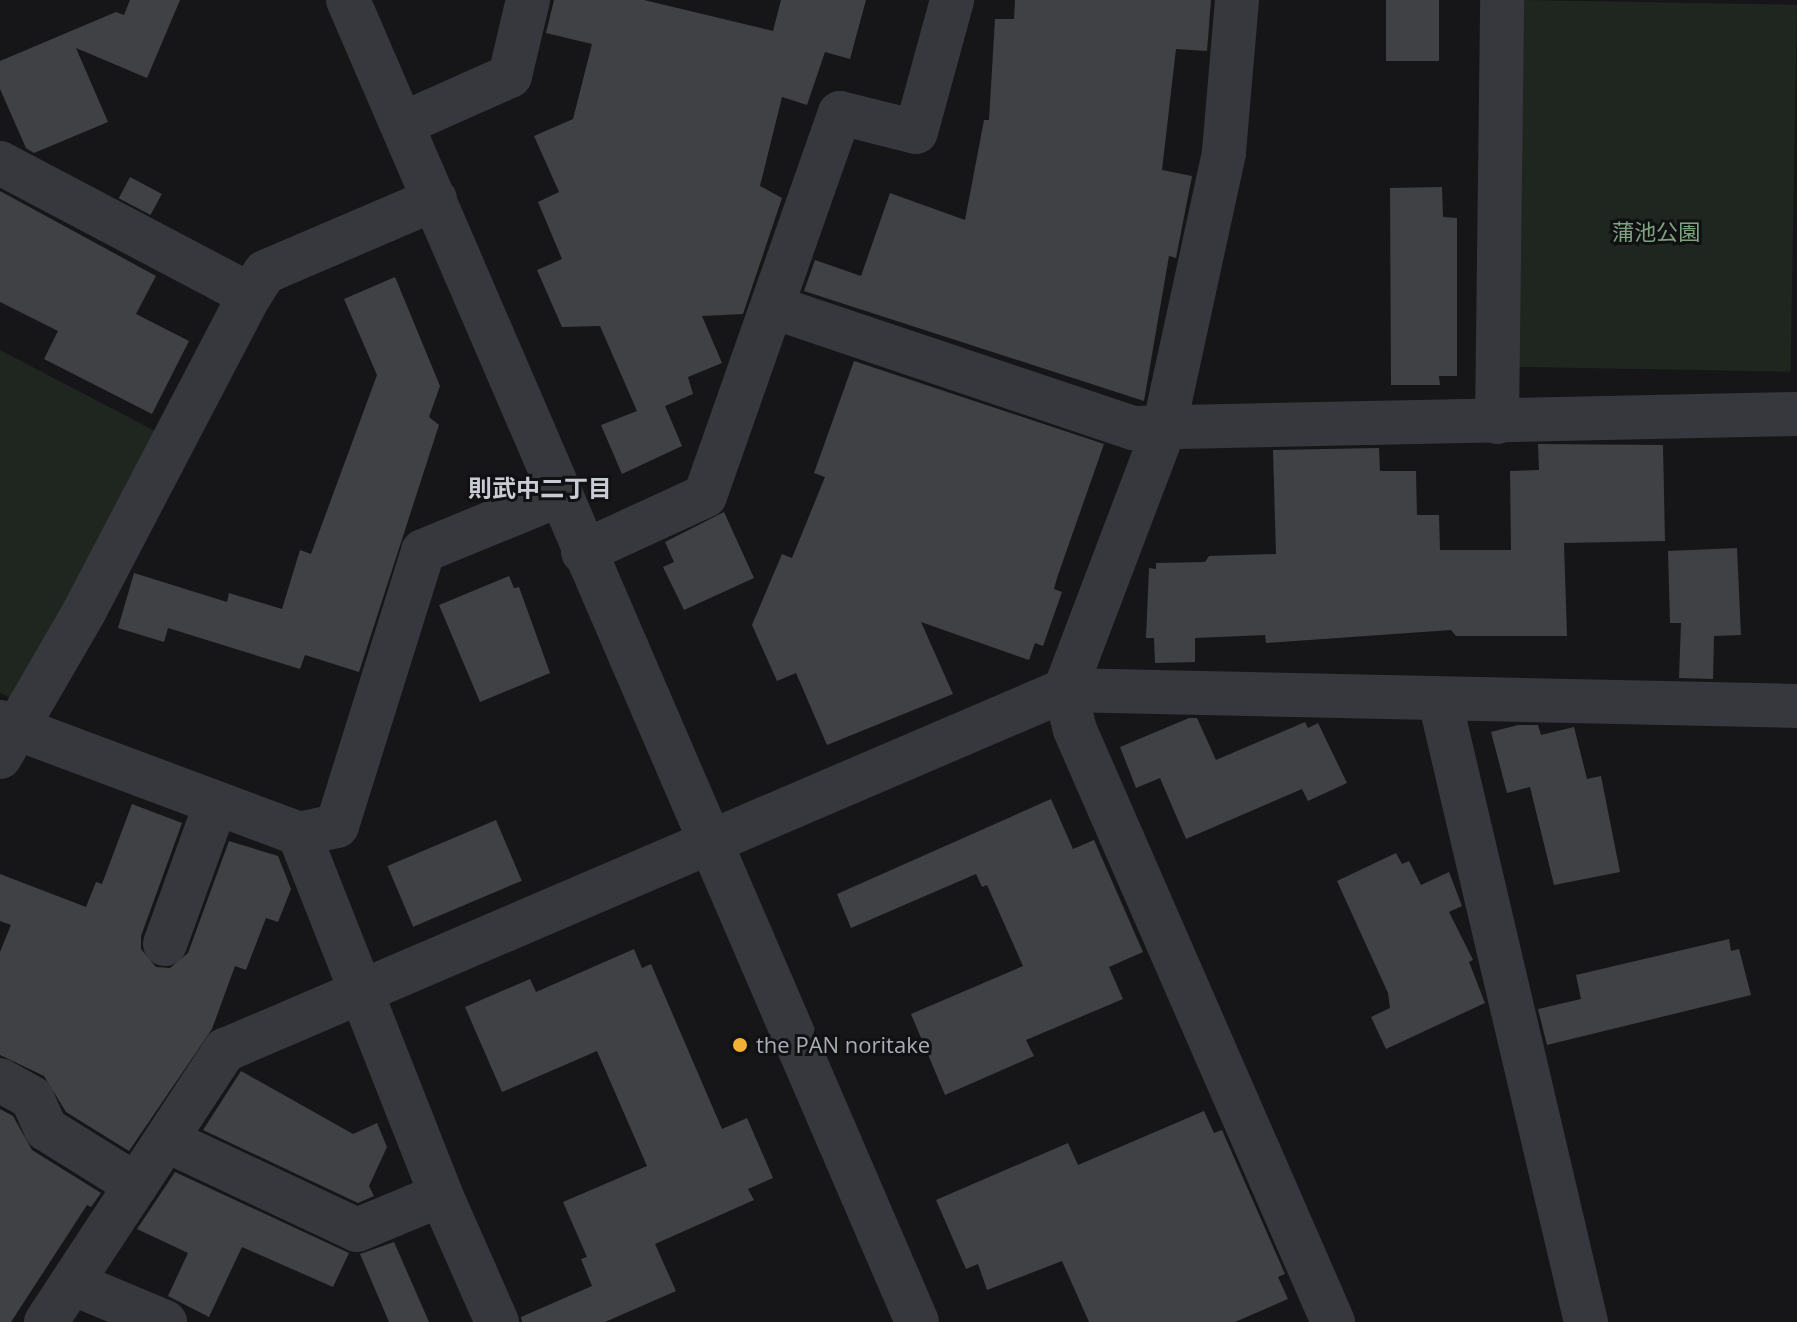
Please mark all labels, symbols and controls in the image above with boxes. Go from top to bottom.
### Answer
park label: 蒲池公園 [1612,219,1700,245]
district label: 則武中二丁目 [468,474,612,502]
place label: the PAN noritake [756,1032,930,1058]
marker: the PAN noritake [731,1036,749,1054]

